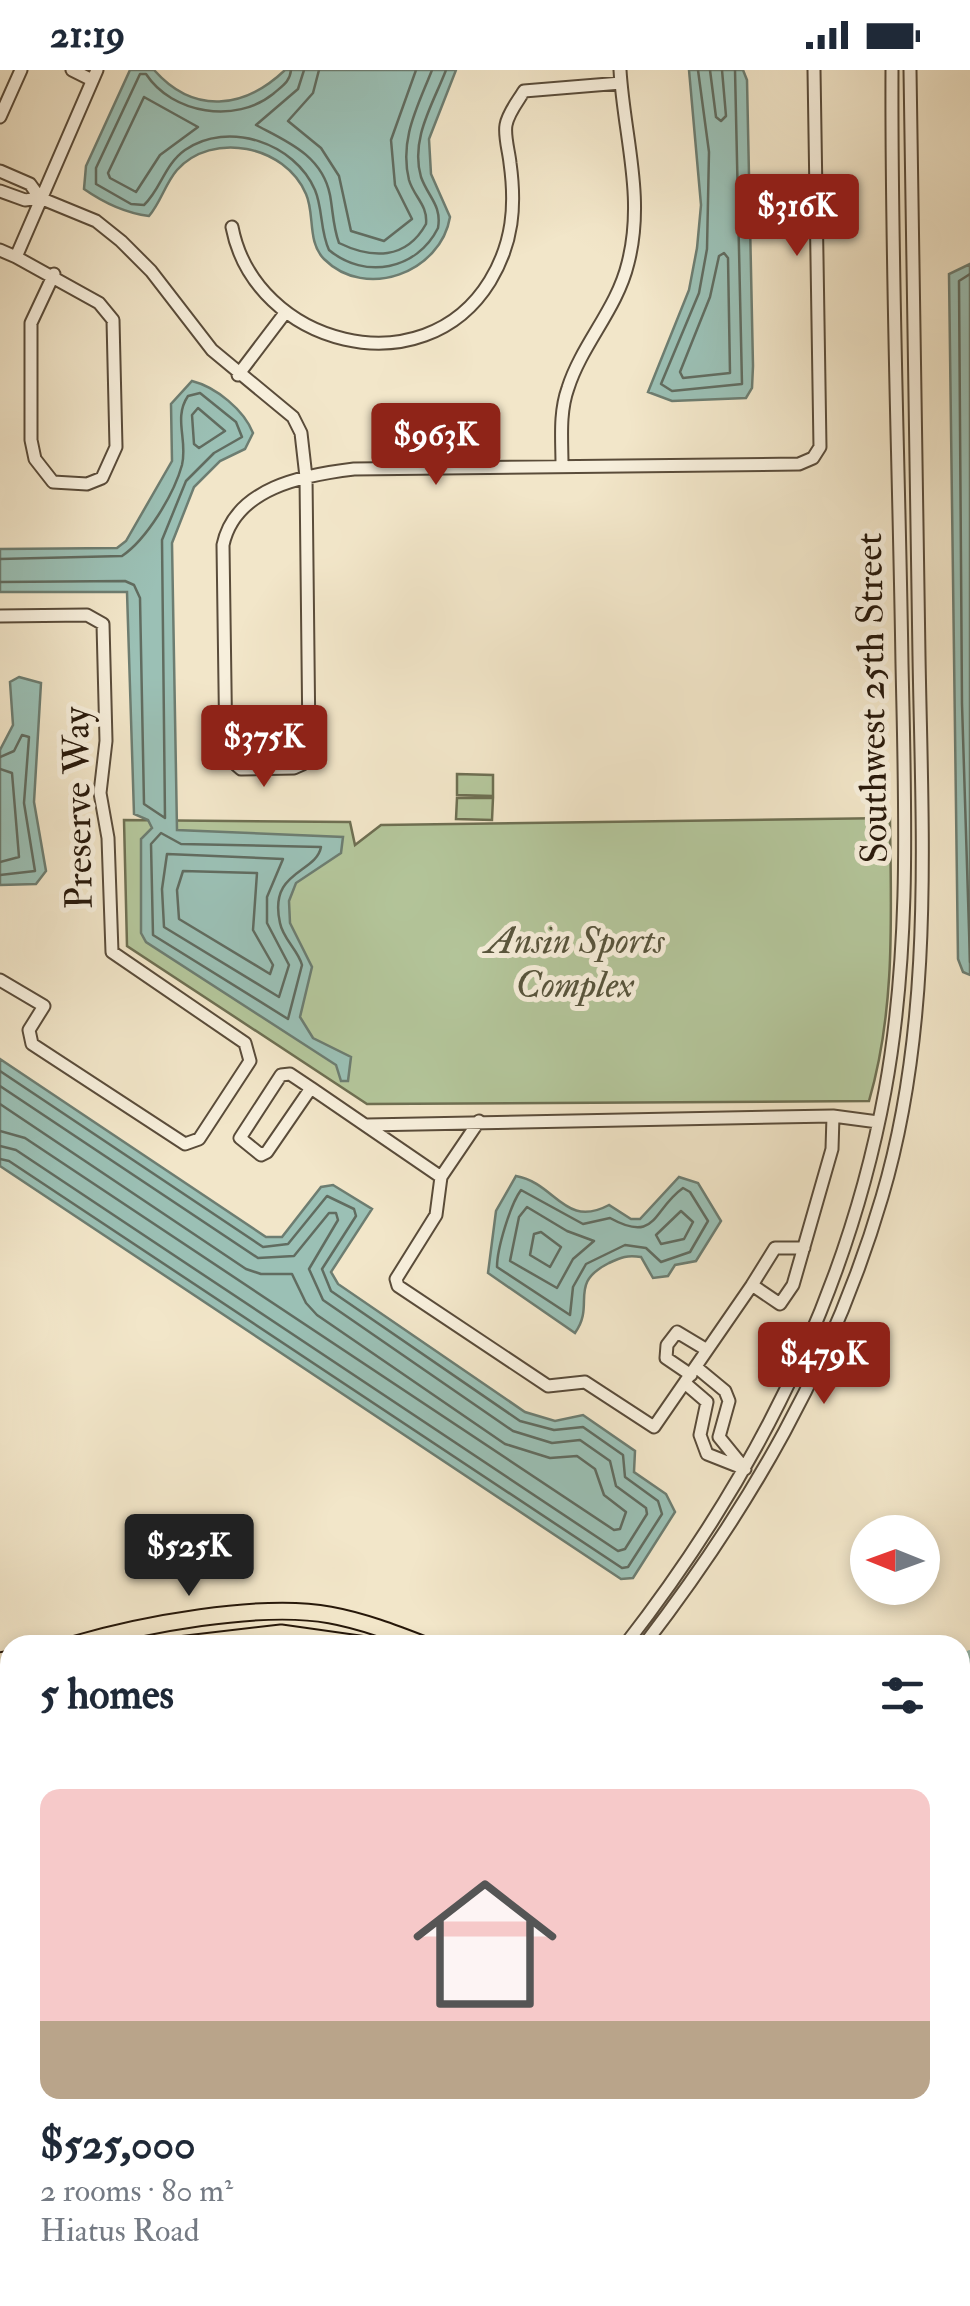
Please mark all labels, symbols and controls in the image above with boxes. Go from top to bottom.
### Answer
text: 21:19 [50,11,125,59]
pin: $316K [727,174,867,259]
text: $316K [757,186,837,226]
pin: $963K [366,403,506,488]
text: $963K [393,415,479,455]
street label: Southwest 25th Street [845,532,899,864]
street label: Preserve Way [52,705,104,910]
pin: $375K [194,705,334,790]
text: $375K [223,717,305,757]
park label: Ansin Sports Complex [482,917,665,1009]
pin: $479K [754,1322,894,1407]
text: $479K [780,1334,868,1374]
pin: $525K [119,1514,259,1599]
north arrow [850,1515,940,1605]
map controls [850,1515,940,1605]
text: $525K [147,1526,231,1566]
icon: filters [875,1668,930,1723]
text: 5 homes [40,1669,174,1721]
icon: home [395,1854,575,2034]
text: $525,000 [40,2119,196,2171]
text: 2 rooms · 80 m² [40,2171,233,2211]
text: Hiatus Road [40,2211,199,2251]

